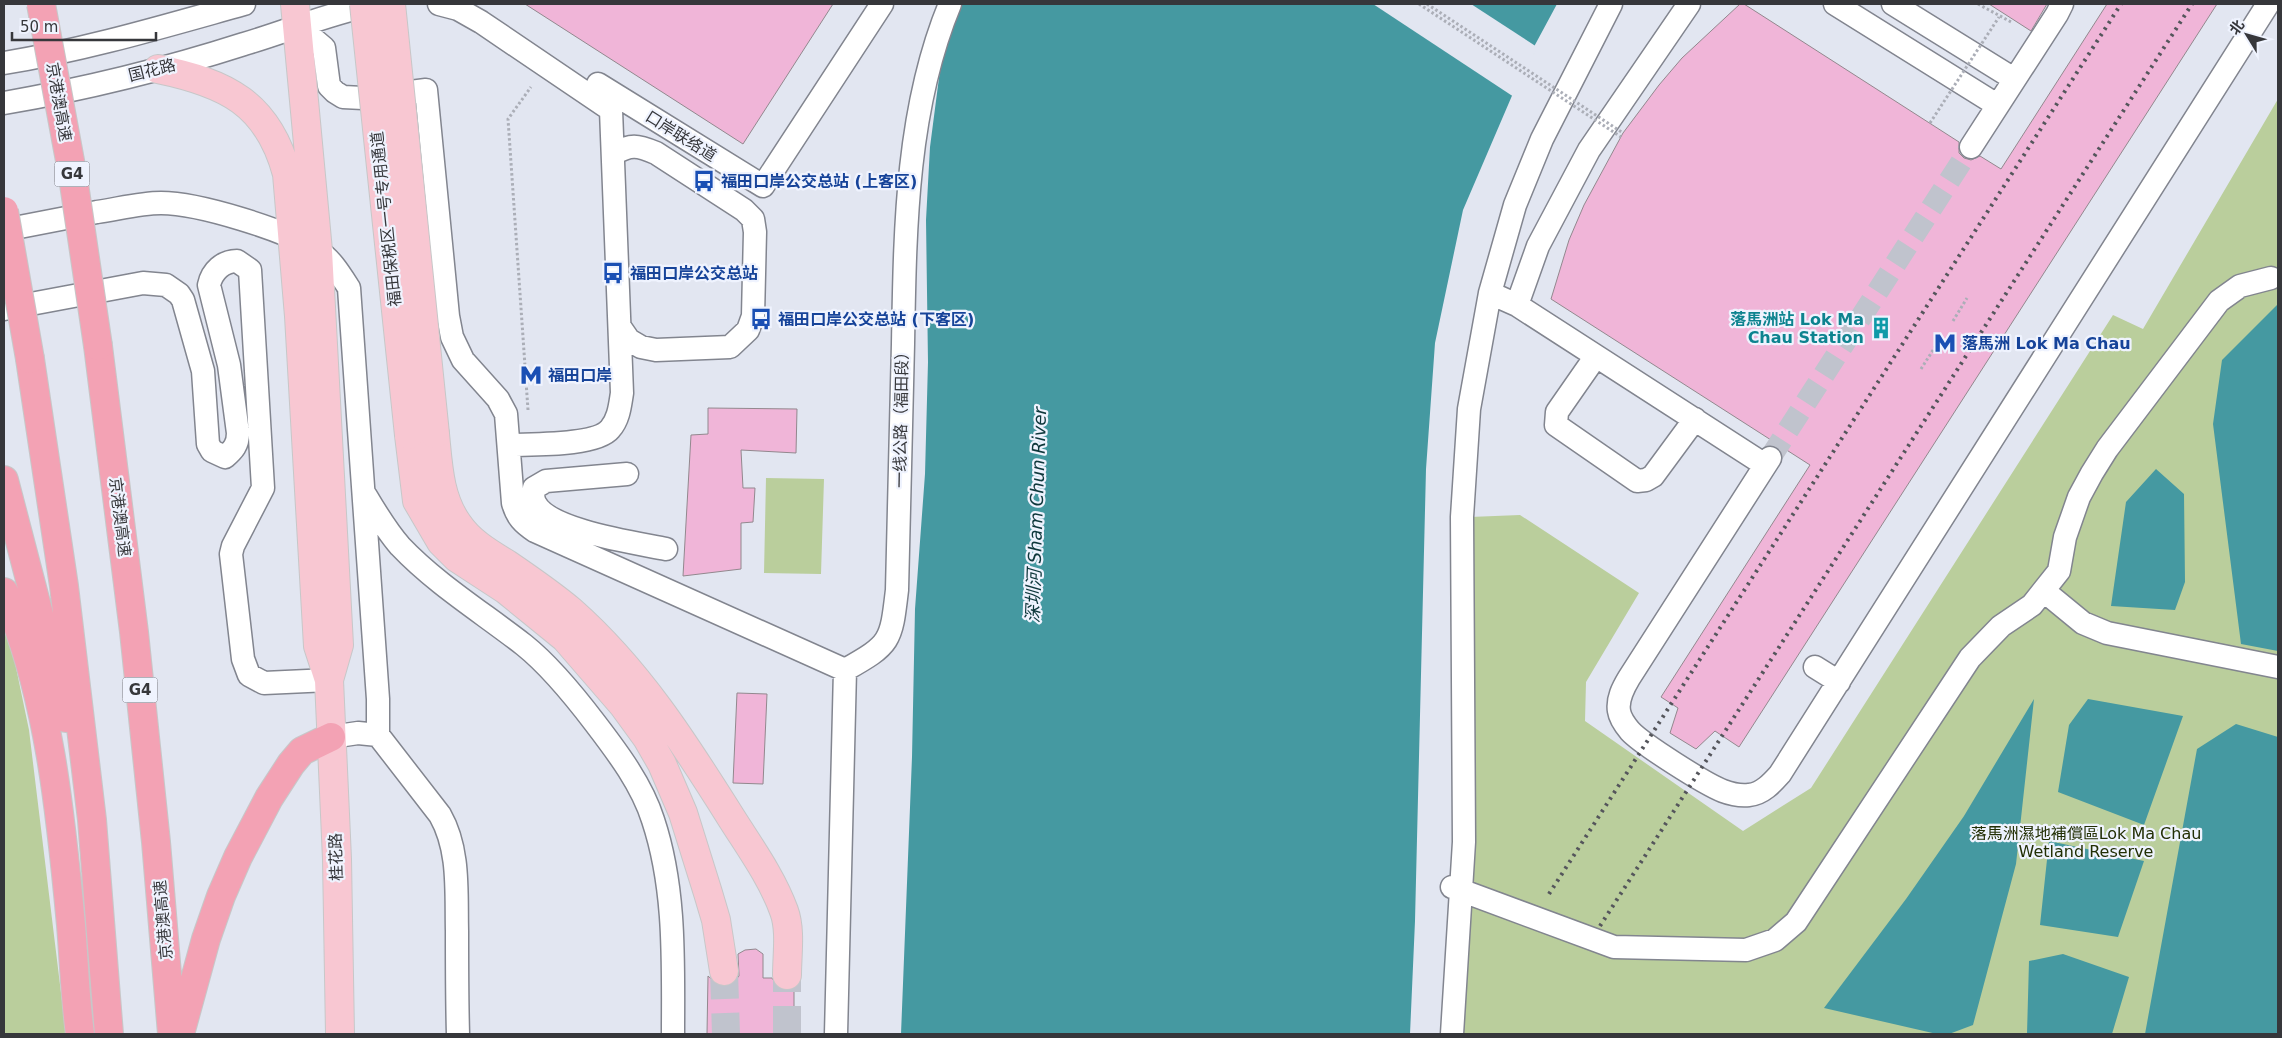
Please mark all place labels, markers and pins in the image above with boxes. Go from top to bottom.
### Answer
bus stop icon: 福田口岸公交总站 (上客区) [691,168,717,194]
place label: 福田口岸公交总站 (上客区) [721,172,917,191]
bus stop icon: 福田口岸公交总站 [600,260,626,286]
place label: 福田口岸公交总站 [630,264,758,283]
bus stop icon: 福田口岸公交总站 (下客区) [748,306,774,332]
place label: 福田口岸公交总站 (下客区) [778,310,974,329]
place label: 落馬洲站 Lok Ma Chau Station [1730,310,1864,347]
building icon: 落馬洲站 Lok Ma Chau Station [1868,315,1894,341]
metro station icon: 落馬洲 Lok Ma Chau [1932,330,1958,356]
place label: 落馬洲 Lok Ma Chau [1962,334,2131,353]
metro station icon: 福田口岸 [518,362,544,388]
place label: 福田口岸 [548,366,612,385]

